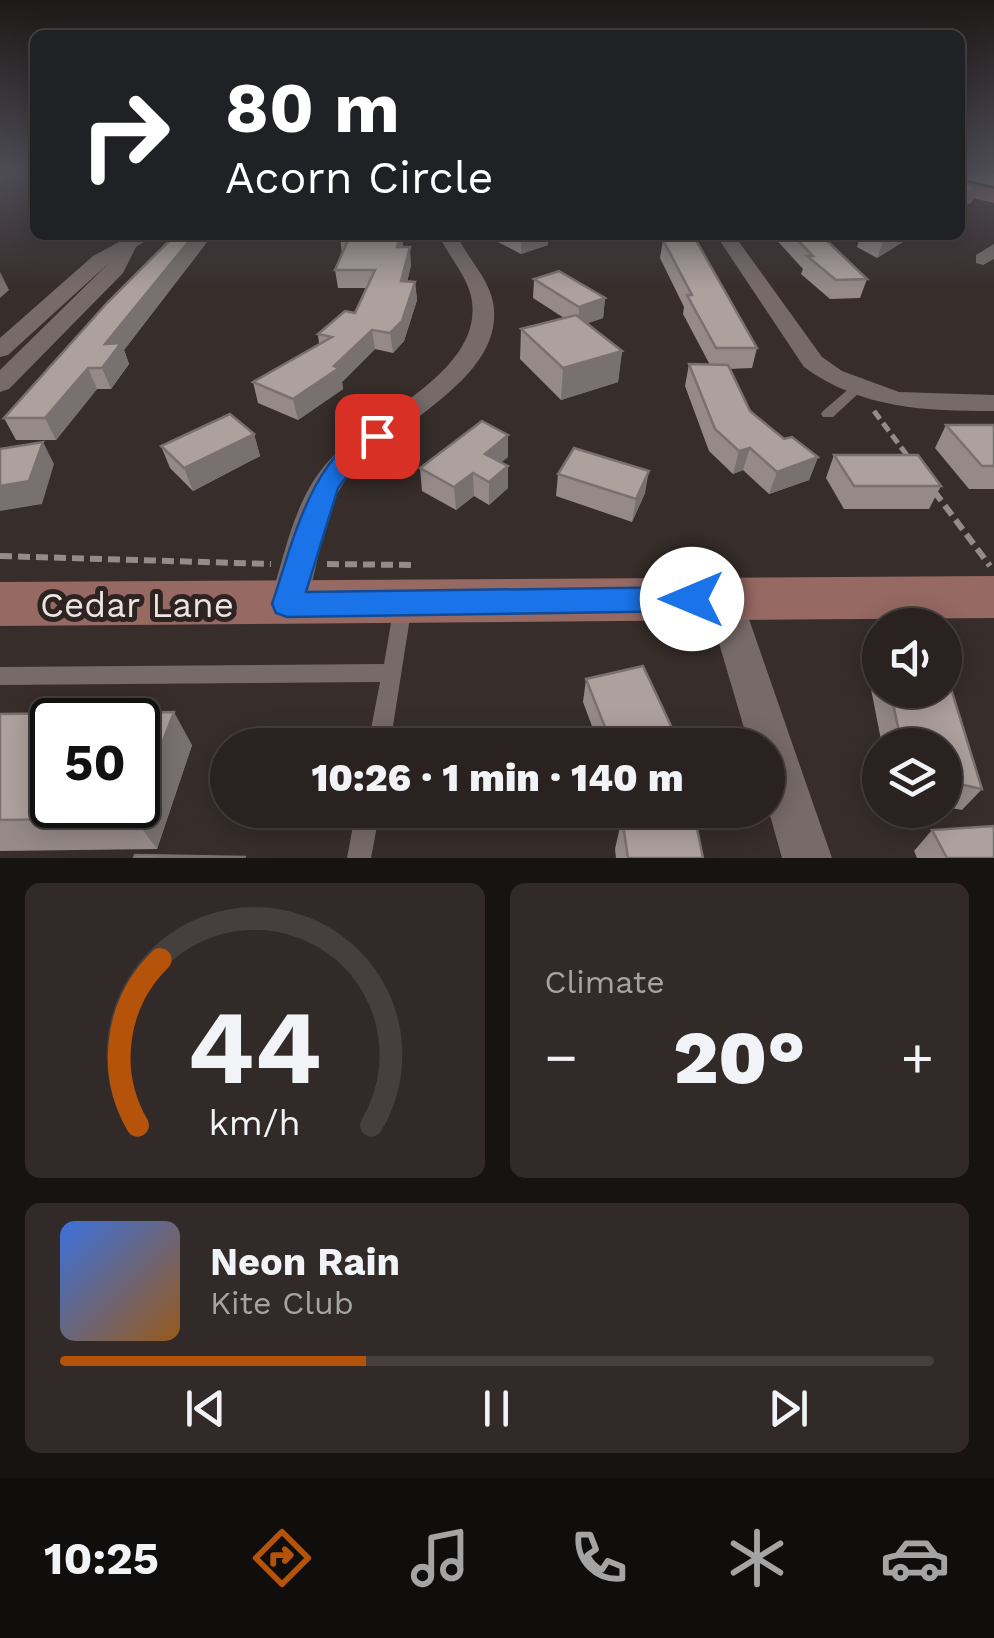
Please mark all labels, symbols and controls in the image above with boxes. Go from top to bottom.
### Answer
text: 80 m [225,67,400,149]
icon: right [60,70,190,200]
text: Acorn Circle [225,151,493,204]
pin [335,394,420,479]
icon: arrive [350,409,405,464]
position arrow [640,547,744,651]
street label: Cedar Lane [40,584,234,626]
map controls [862,608,962,828]
button: sound [862,608,962,708]
speed limit sign: 50 [30,698,160,828]
button: layers [862,728,962,828]
text: 10:26 · 1 min · 140 m [311,756,684,800]
text: Climate [545,963,665,1001]
text: 44 [188,986,322,1108]
text: 20° [673,1013,805,1101]
text: − [545,1025,578,1089]
text: + [901,1025,934,1089]
text: km/h [209,1102,301,1144]
text: Neon Rain [210,1240,400,1284]
text: Kite Club [210,1284,354,1322]
icon: previous [178,1381,233,1436]
icon: pause [469,1381,524,1436]
icon: next [761,1381,816,1436]
icon: directions [247,1523,317,1593]
icon: music [405,1523,475,1593]
icon: phone [564,1523,634,1593]
icon: climate [722,1523,792,1593]
icon: car [880,1523,950,1593]
text: 10:25 [44,1532,159,1585]

